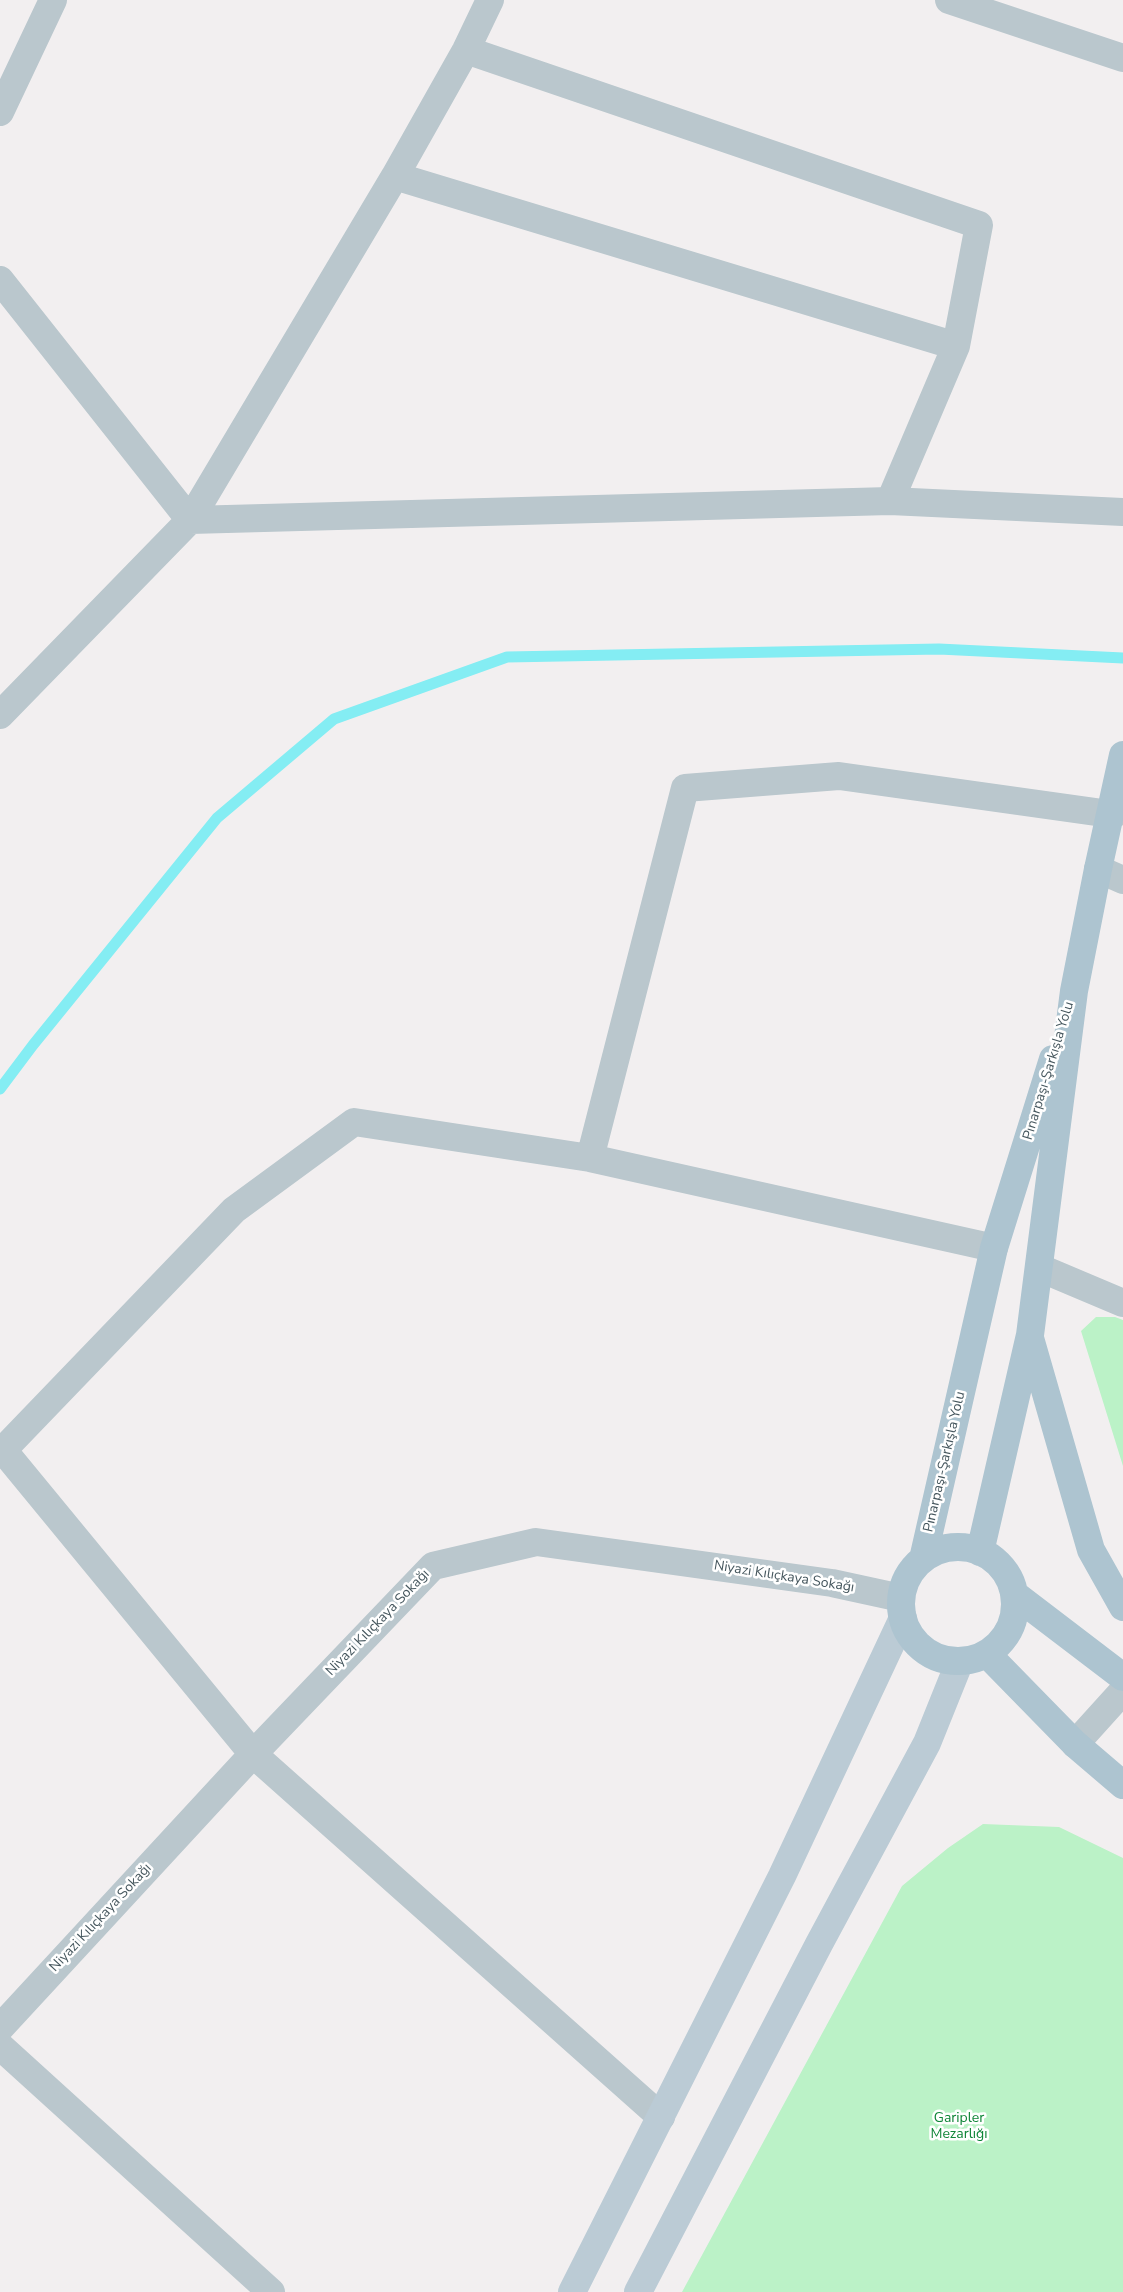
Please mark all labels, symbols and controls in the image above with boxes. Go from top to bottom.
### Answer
street label: Pınarpaşı-Şarkışla Yolu [1020,1000,1078,1142]
street label: Pınarpaşı-Şarkışla Yolu [921,1390,969,1534]
street label: Niyazi Kılıçkaya Sokağı [713,1558,855,1596]
street label: Niyazi Kılıçkaya Sokağı [323,1566,433,1680]
street label: Niyazi Kılıçkaya Sokağı [46,1860,156,1976]
park label: Garipler Mezarlığı [930,2111,988,2144]

